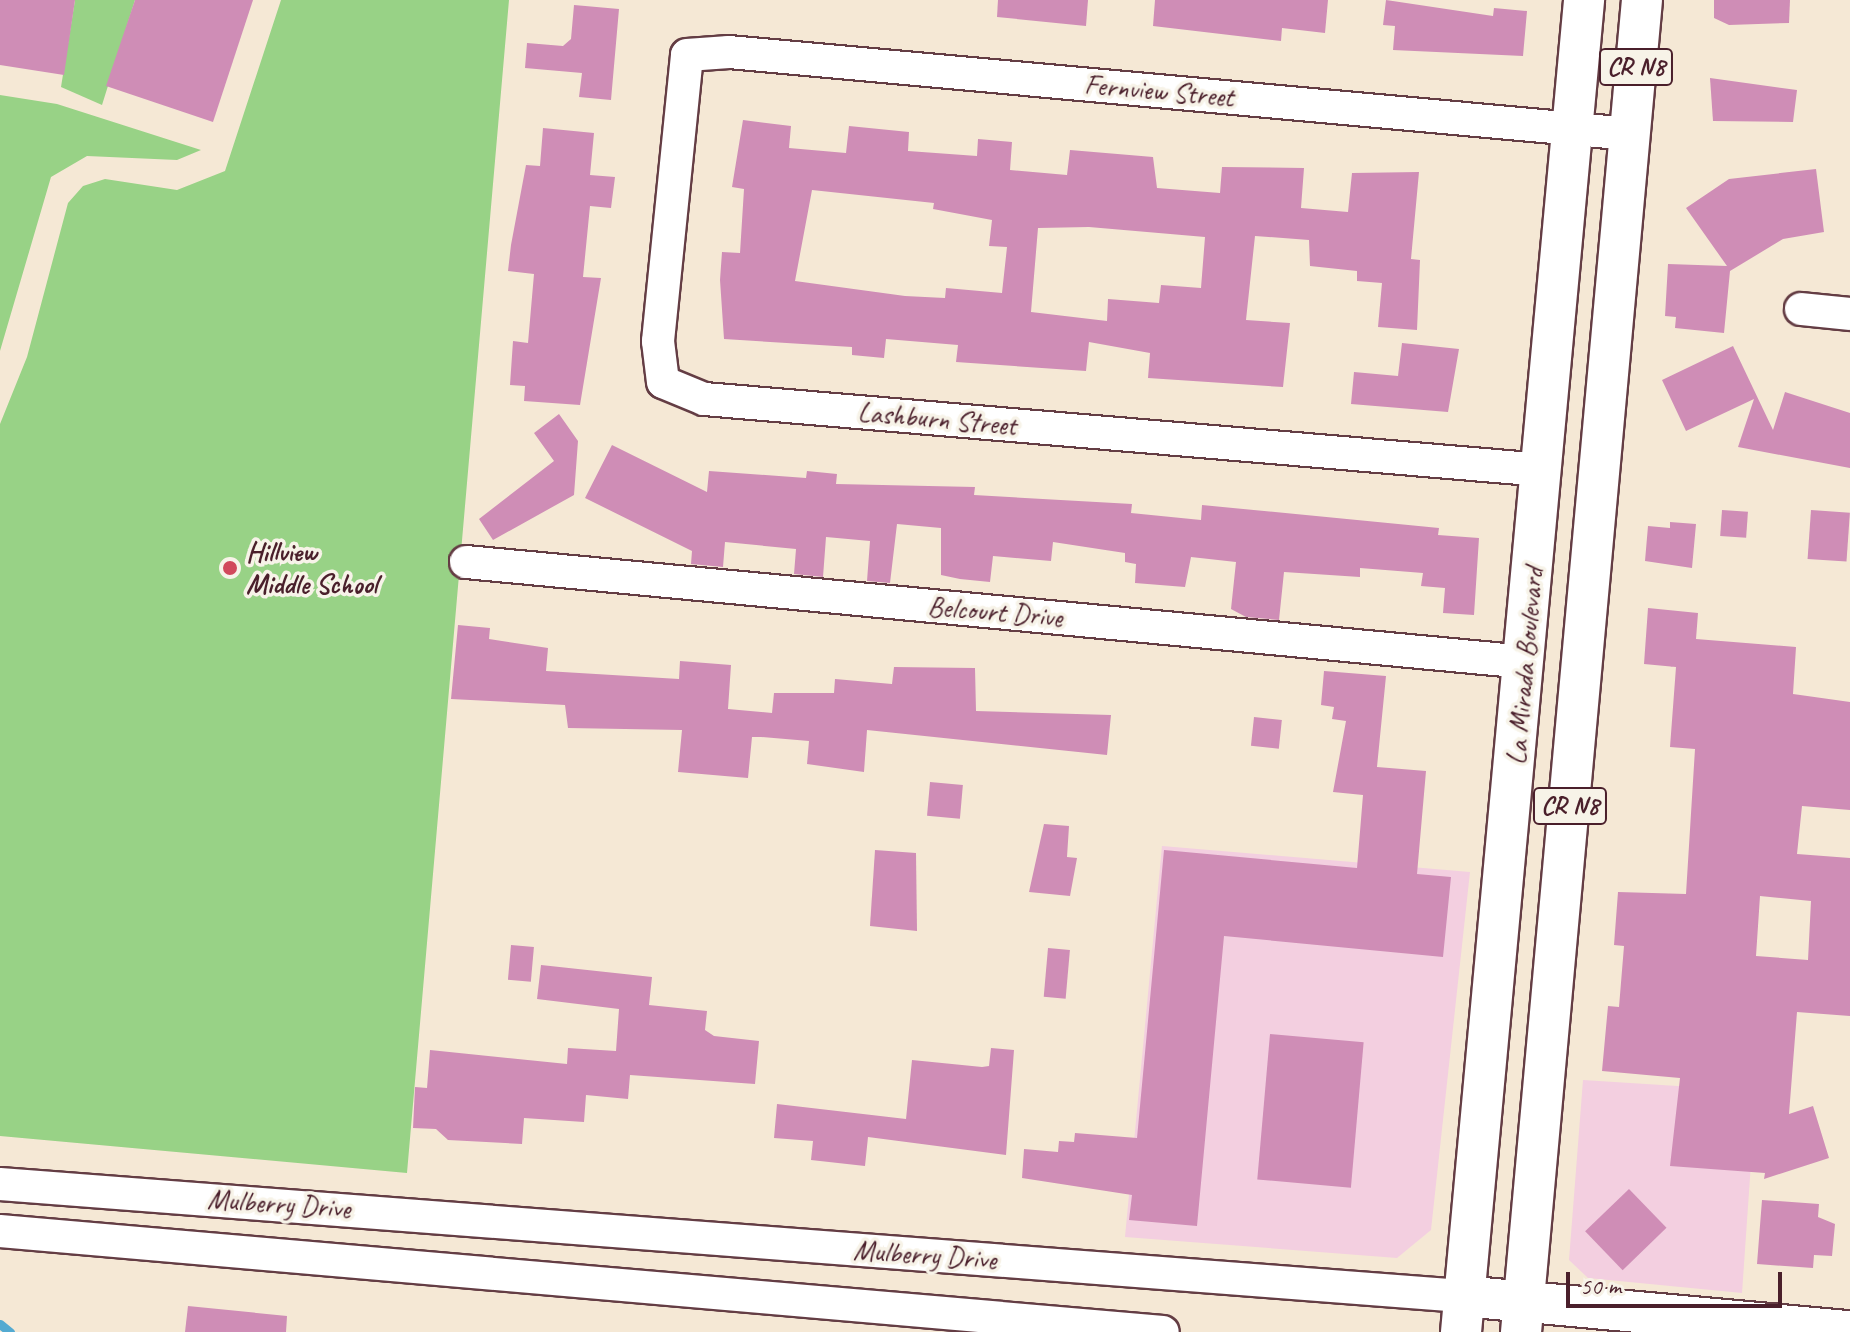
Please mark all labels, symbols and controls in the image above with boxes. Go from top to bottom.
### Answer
road number: CR N8 [1598,45,1674,89]
street label: Fernview Street [1083,68,1235,114]
street label: Lashburn Street [856,395,1018,443]
place label: Hillview Middle School [246,535,378,601]
marker: Hillview Middle School [221,559,239,577]
street label: La Mirada Boulevard [1500,566,1550,766]
street label: Belcourt Drive [926,589,1064,635]
road number: CR N8 [1532,784,1608,828]
street label: Mulberry Drive [206,1182,352,1226]
street label: Mulberry Drive [852,1233,998,1277]
scale bar [1570,1256,1786,1306]
text: 50 m [1580,1271,1621,1301]

